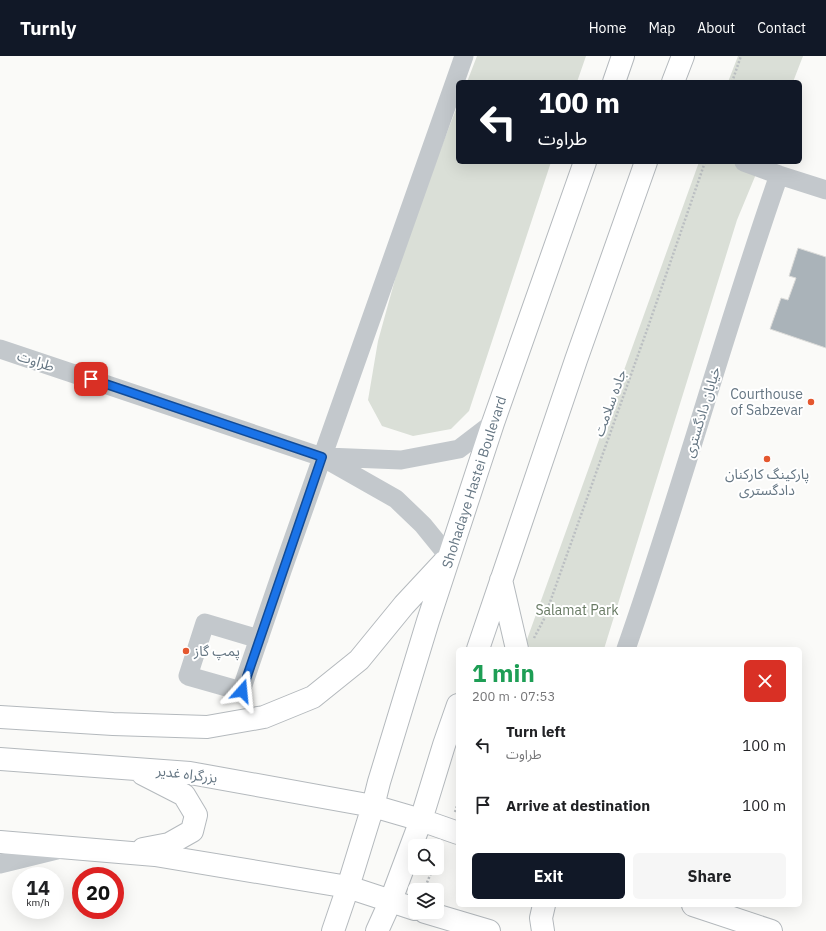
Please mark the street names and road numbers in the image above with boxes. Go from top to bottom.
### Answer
street label: طراوت [15,347,57,375]
street label: خیابان دادگستری [680,364,724,460]
street label: جاده سلامت [590,367,630,439]
street label: Shohadaye Hastei Boulevard [438,394,510,570]
street label: بزرگراه غدیر [154,761,219,787]

